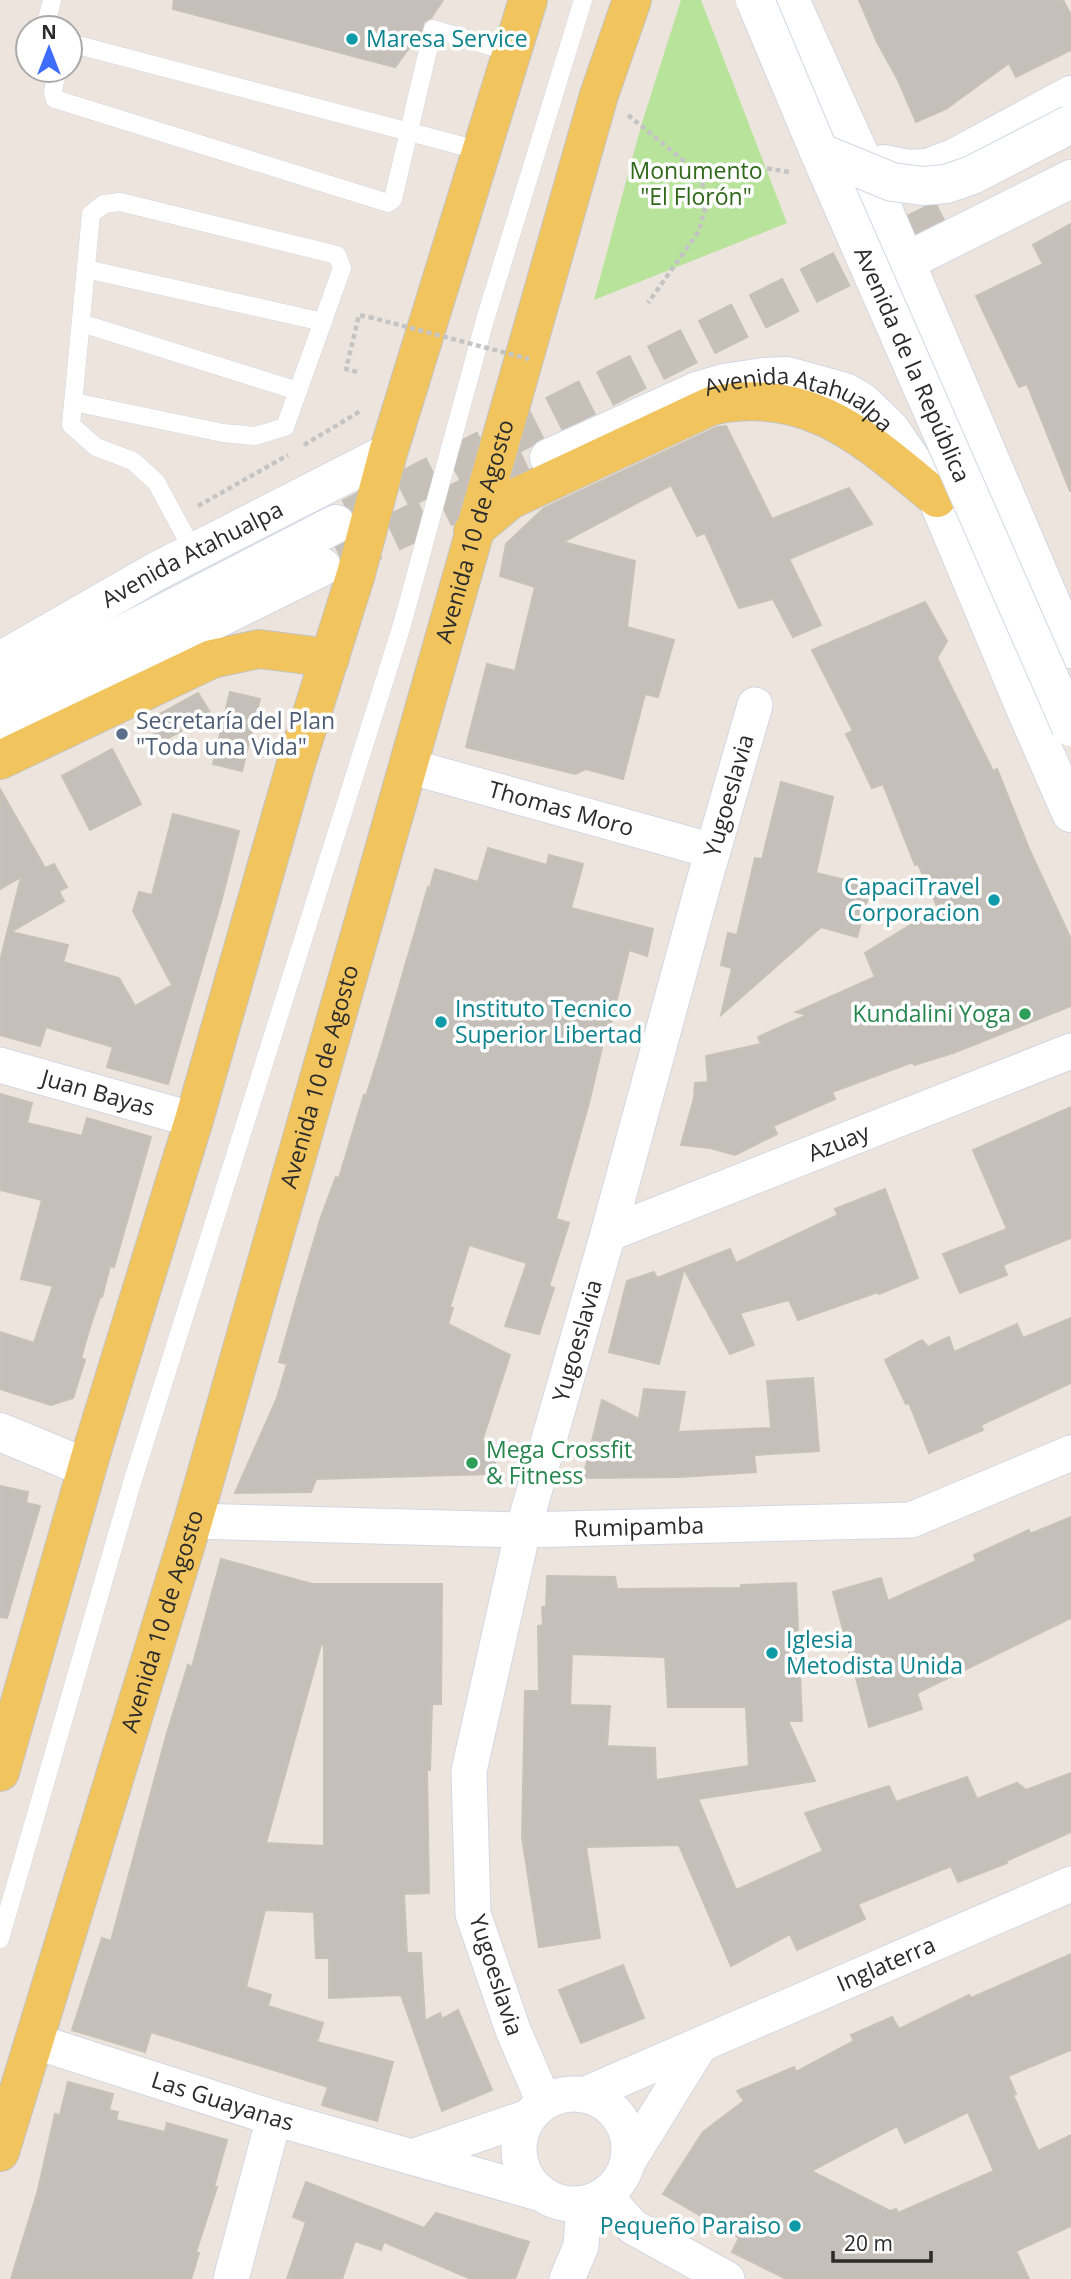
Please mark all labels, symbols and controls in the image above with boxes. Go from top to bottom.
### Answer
north arrow [14,14,84,84]
text: N [41,19,57,45]
place label: Maresa Service [366,22,528,54]
marker: Maresa Service [344,31,360,47]
park label: Monumento "El Florón" [629,154,763,212]
street label: Avenida de la República [847,241,979,487]
street label: Avenida Atahualpa [700,359,901,439]
street label: Avenida 10 de Agosto [427,415,521,646]
street label: Avenida Atahualpa [95,492,288,614]
place label: Secretaría del Plan "Toda una Vida" [136,704,335,762]
marker: Secretaría del Plan "Toda una Vida" [114,726,130,742]
street label: Yugoeslavia [695,730,761,860]
street label: Thomas Moro [485,772,638,843]
place label: CapaciTravel Corporacion [844,870,980,928]
marker: CapaciTravel Corporacion [986,892,1002,908]
street label: Avenida 10 de Agosto [272,961,366,1192]
place label: Instituto Tecnico Superior Libertad [455,992,642,1050]
place label: Kundalini Yoga [852,997,1011,1029]
marker: Kundalini Yoga [1017,1006,1033,1022]
marker: Instituto Tecnico Superior Libertad [433,1014,449,1030]
street label: Juan Bayas [36,1060,159,1123]
street label: Azuay [803,1115,874,1169]
street label: Yugoeslavia [544,1276,609,1405]
place label: Mega Crossfit & Fitness [486,1433,632,1491]
marker: Mega Crossfit & Fitness [464,1455,480,1471]
street label: Avenida 10 de Agosto [112,1506,210,1736]
street label: Rumipamba [573,1508,704,1544]
place label: Iglesia Metodista Unida [786,1623,963,1681]
marker: Iglesia Metodista Unida [764,1645,780,1661]
street label: Yugoeslavia [462,1910,532,2039]
street label: Inglaterra [831,1928,940,1999]
street label: Las Guayanas [148,2063,298,2138]
place label: Pequeño Paraiso [600,2209,781,2241]
marker: Pequeño Paraiso [787,2218,803,2234]
scale bar [833,2220,931,2264]
text: 20 m [844,2229,893,2257]

